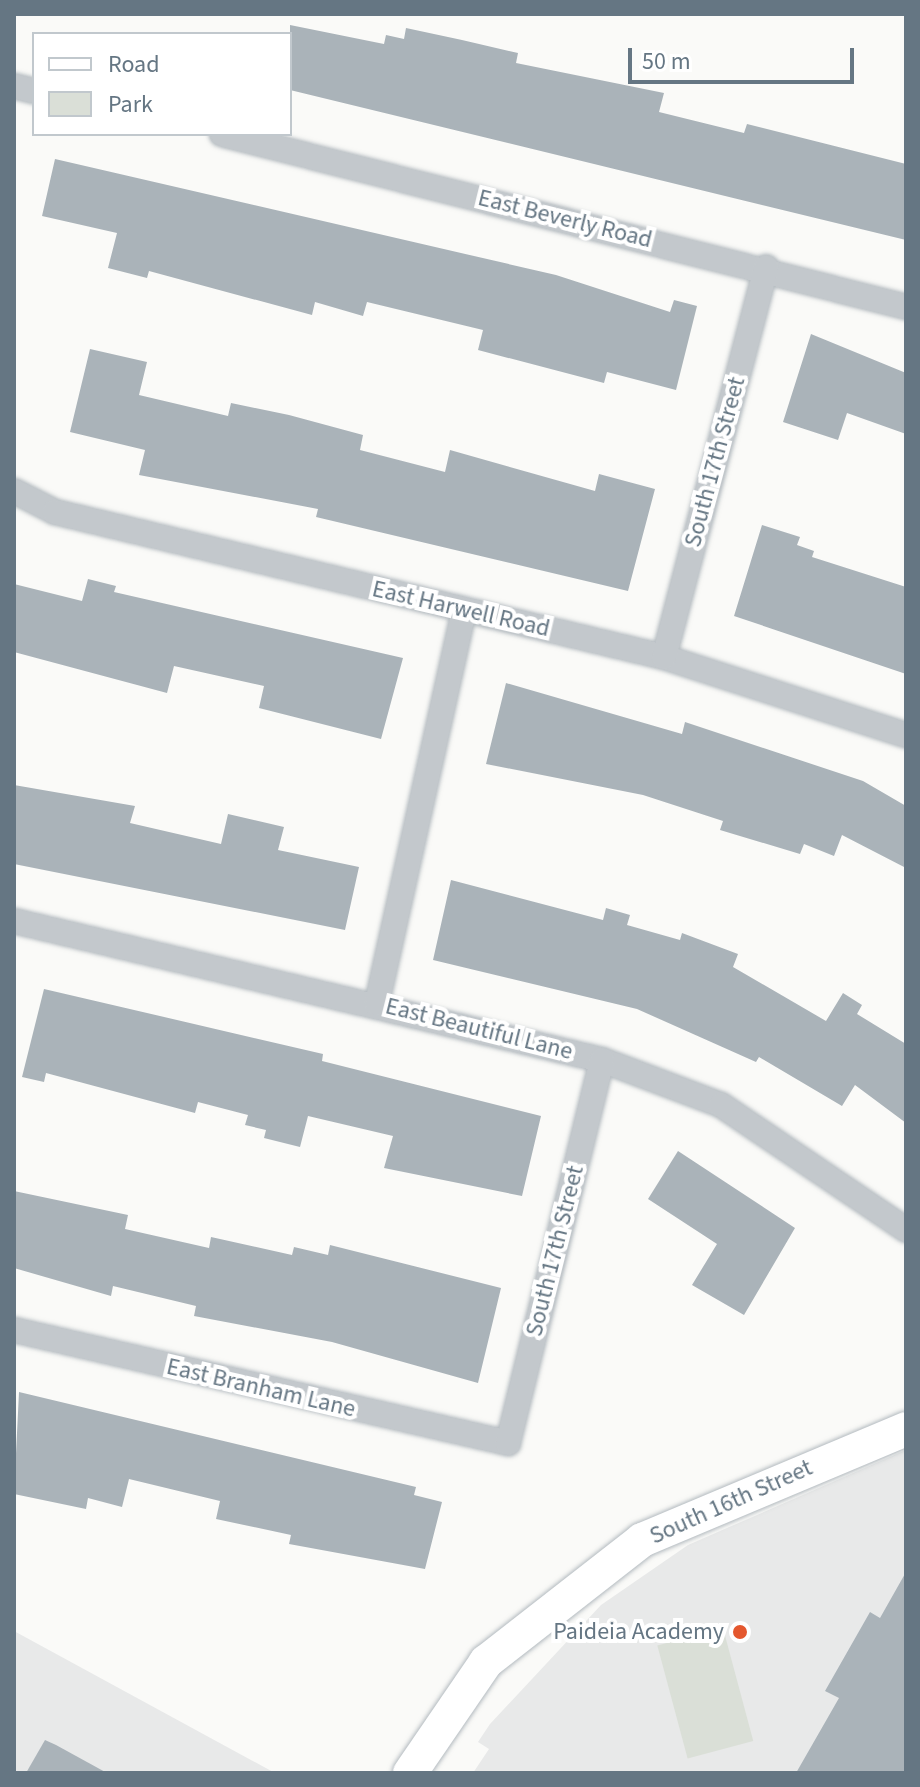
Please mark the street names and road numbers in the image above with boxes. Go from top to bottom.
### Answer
street label: East Beverly Road [475,183,655,255]
street label: South 17th Street [678,374,752,550]
street label: East Harwell Road [369,575,553,643]
street label: East Beautiful Lane [382,992,576,1066]
street label: South 17th Street [520,1163,590,1339]
street label: East Branham Lane [164,1352,358,1424]
street label: South 16th Street [645,1453,817,1551]

